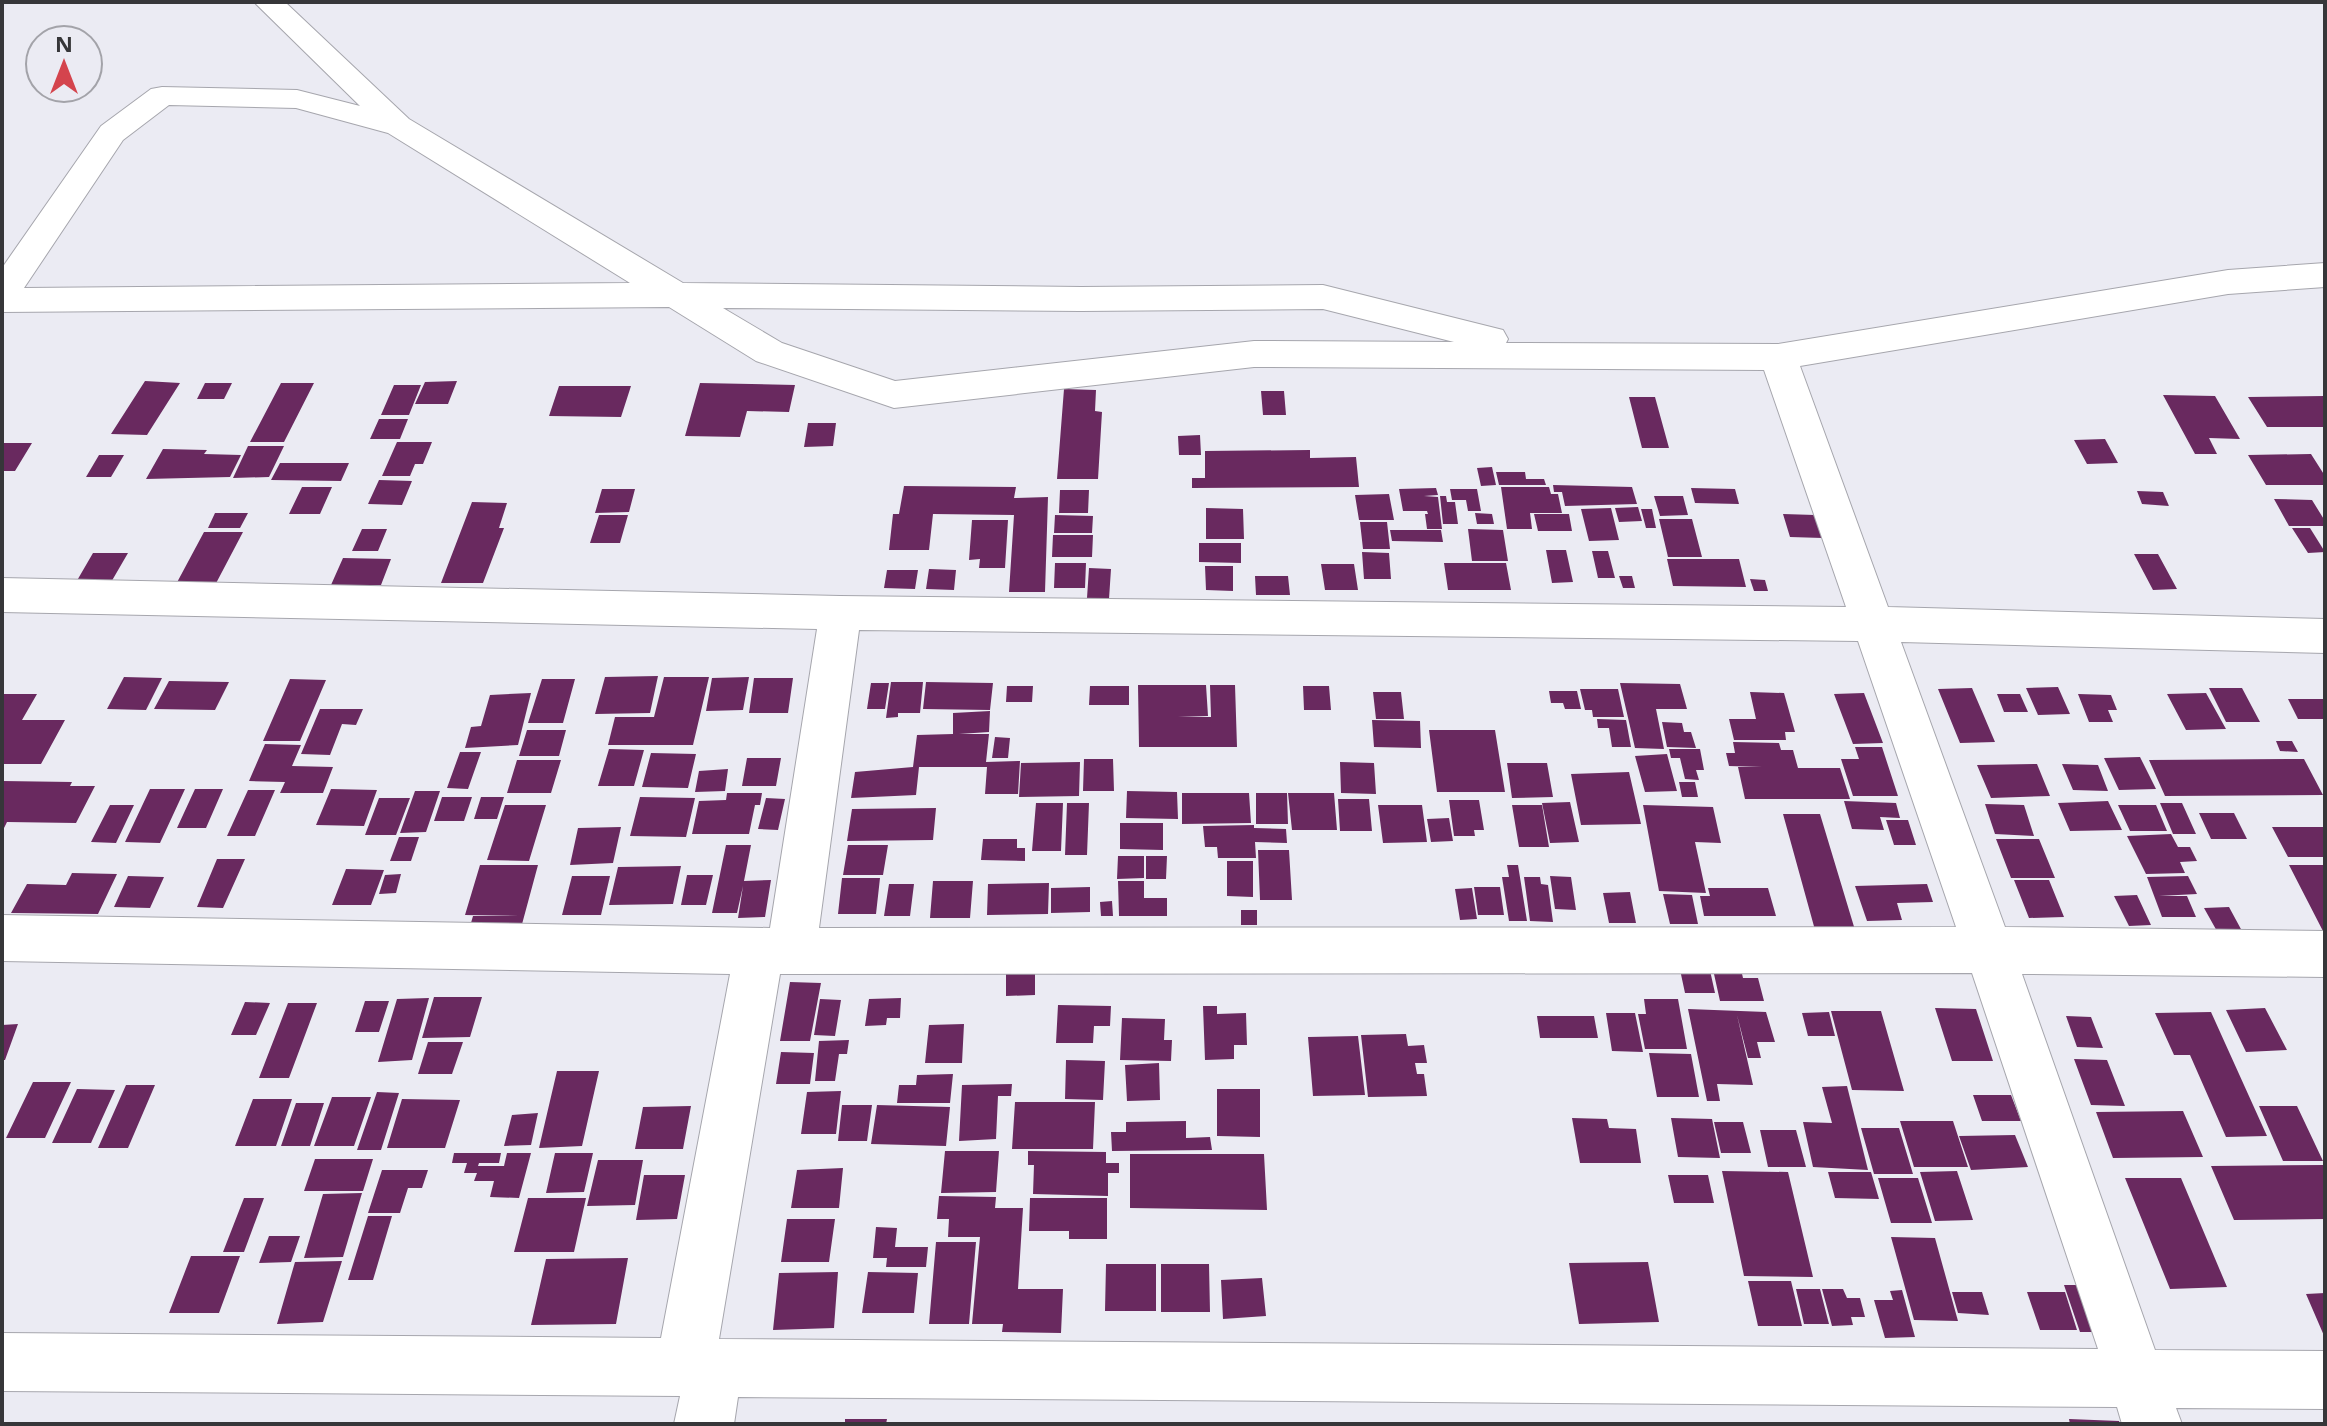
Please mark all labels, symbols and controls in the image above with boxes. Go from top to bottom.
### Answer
north arrow [24,24,104,104]
text: N [55,28,73,58]

